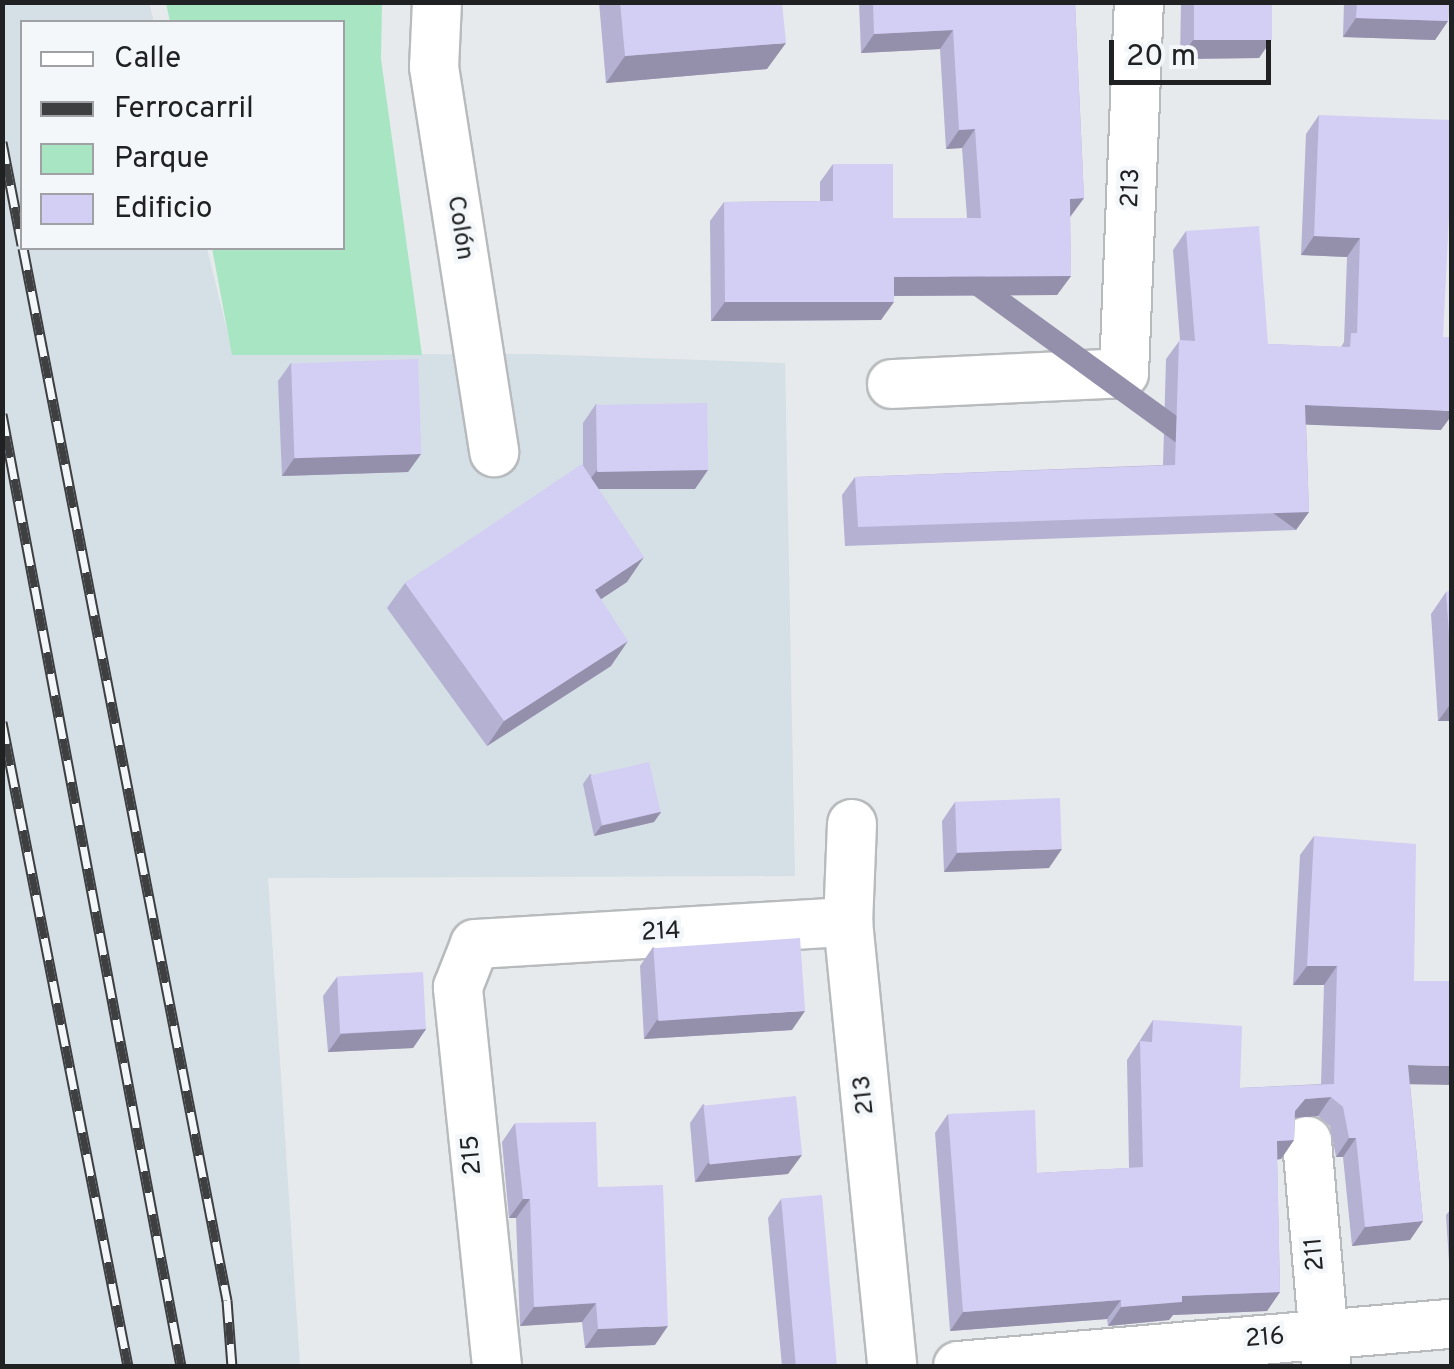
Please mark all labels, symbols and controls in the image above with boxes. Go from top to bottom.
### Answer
legend [20,20,345,250]
scale bar [1114,20,1276,82]
text: 20 m [1126,39,1196,76]
text: Calle [114,41,181,78]
text: Ferrocarril [114,91,254,128]
text: Parque [114,141,209,178]
street label: 213 [1116,168,1148,208]
text: Edificio [114,191,212,228]
street label: Colón [439,194,479,262]
street label: 214 [640,917,682,949]
street label: 213 [848,1074,882,1116]
street label: 215 [456,1134,490,1176]
street label: 211 [1300,1236,1332,1272]
street label: 216 [1244,1322,1286,1356]

